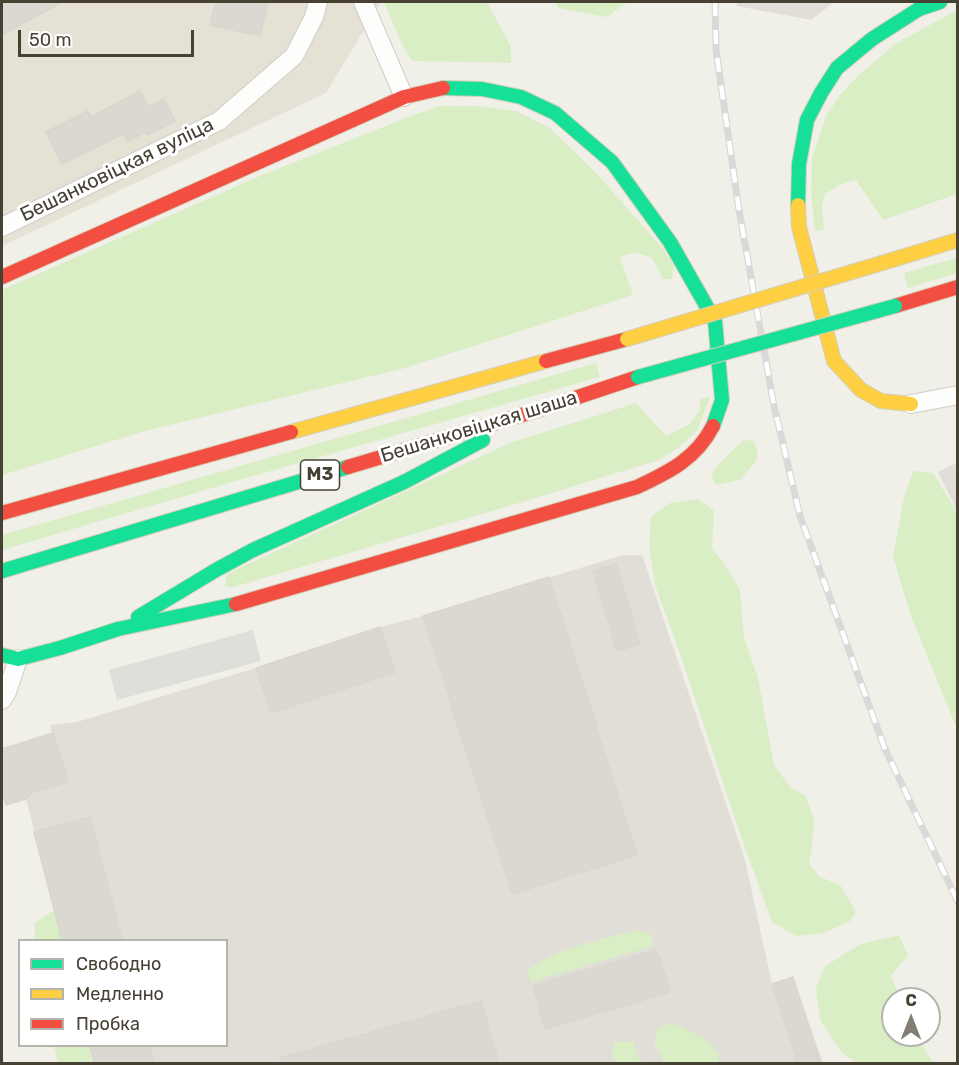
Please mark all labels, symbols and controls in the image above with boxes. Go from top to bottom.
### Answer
scale bar [21,18,196,56]
text: 50 m [29,29,72,51]
street label: Бешанковіцкая вуліца [16,113,218,227]
street label: Бешанковіцкая шаша [378,386,580,468]
road number: М3 [300,460,340,490]
legend [18,939,228,1047]
text: Свободно [76,953,161,975]
text: Медленно [76,983,164,1005]
north arrow [881,987,941,1047]
text: С [905,991,917,1010]
text: Пробка [76,1013,140,1035]

